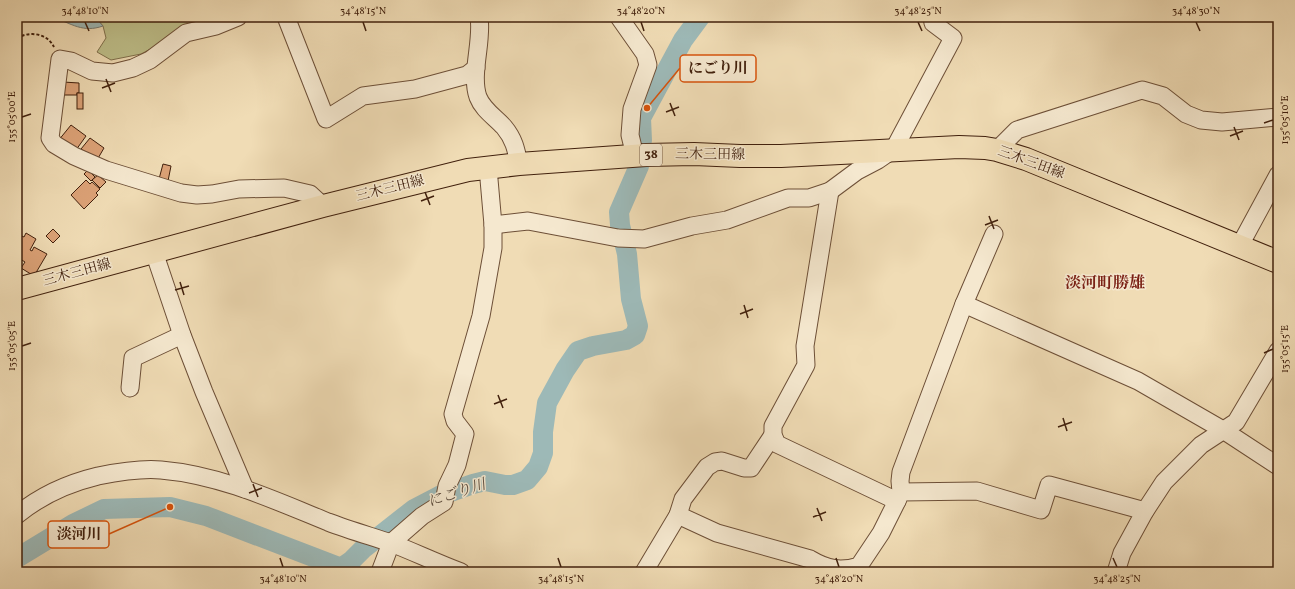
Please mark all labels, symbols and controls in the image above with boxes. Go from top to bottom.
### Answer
text: 34°48'10"N [61,4,109,18]
text: 34°48'15"N [340,4,387,18]
text: 34°48'20"N [617,4,666,18]
text: 34°48'25"N [894,4,942,18]
text: 34°48'30"N [1172,4,1221,18]
callout: にごり川 [680,55,756,82]
text: にごり川 [688,59,748,80]
text: 135°05'00"E [5,91,19,143]
text: 135°05'10"E [1278,95,1292,145]
street label: 三木三田線 [995,142,1067,184]
road number: 38 [640,144,662,166]
street label: 三木三田線 [675,145,745,165]
street label: 三木三田線 [354,171,426,207]
street label: 三木三田線 [41,255,113,291]
district label: 淡河町勝雄 [1065,273,1145,295]
text: 135°05'05"E [5,321,19,371]
text: 135°05'15"E [1278,325,1292,373]
water label: にごり川 [425,474,491,513]
callout: 淡河川 [48,521,109,548]
text: 淡河川 [56,525,102,546]
text: 34°48'10"N [259,572,307,586]
text: 34°48'15"N [538,572,585,586]
text: 34°48'20"N [815,572,864,586]
text: 34°48'25"N [1093,572,1141,586]

